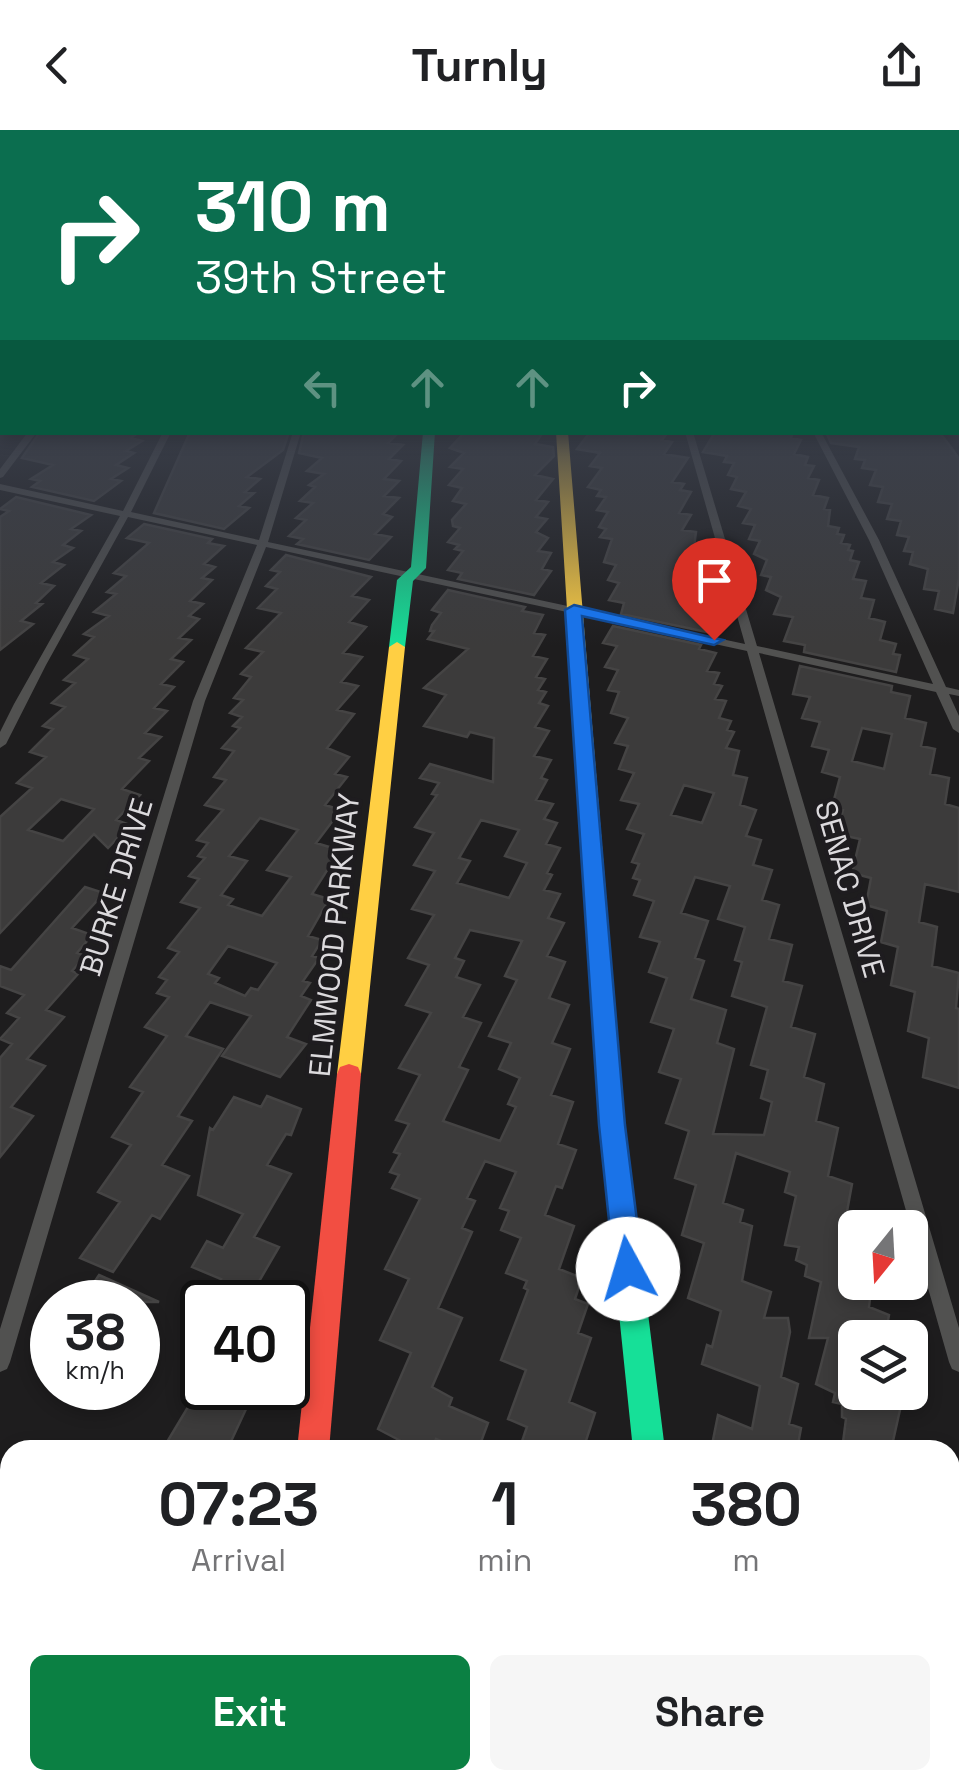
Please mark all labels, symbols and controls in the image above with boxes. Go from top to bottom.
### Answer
text: Turnly [411,37,548,94]
icon: back [30,38,85,93]
icon: share [874,38,929,93]
text: 310 m [195,162,391,251]
icon: right [30,170,160,300]
text: 39th Street [195,249,447,306]
icon: left [295,360,350,415]
icon: ahead [400,360,455,415]
icon: ahead [505,360,560,415]
icon: right [610,360,665,415]
pin [672,538,757,641]
icon: arrive [687,553,742,608]
street label: ELMWOOD PARKWAY [300,791,368,1079]
street label: BURKE DRIVE [71,794,161,980]
street label: SENAC DRIVE [806,796,894,982]
north arrow [838,1210,928,1300]
map controls [838,1210,928,1410]
position arrow [576,1217,680,1321]
speed limit sign: 40 [180,1280,310,1410]
text: 38 [65,1301,125,1365]
button: layers [838,1320,928,1410]
text: km/h [65,1354,125,1386]
text: 07:23 [158,1466,319,1543]
text: 1 [491,1466,518,1543]
text: 380 [690,1466,802,1543]
text: Arrival [191,1540,286,1580]
text: min [477,1540,532,1580]
text: m [732,1540,760,1580]
button: Exit [30,1655,470,1770]
button: Share [490,1655,930,1770]

